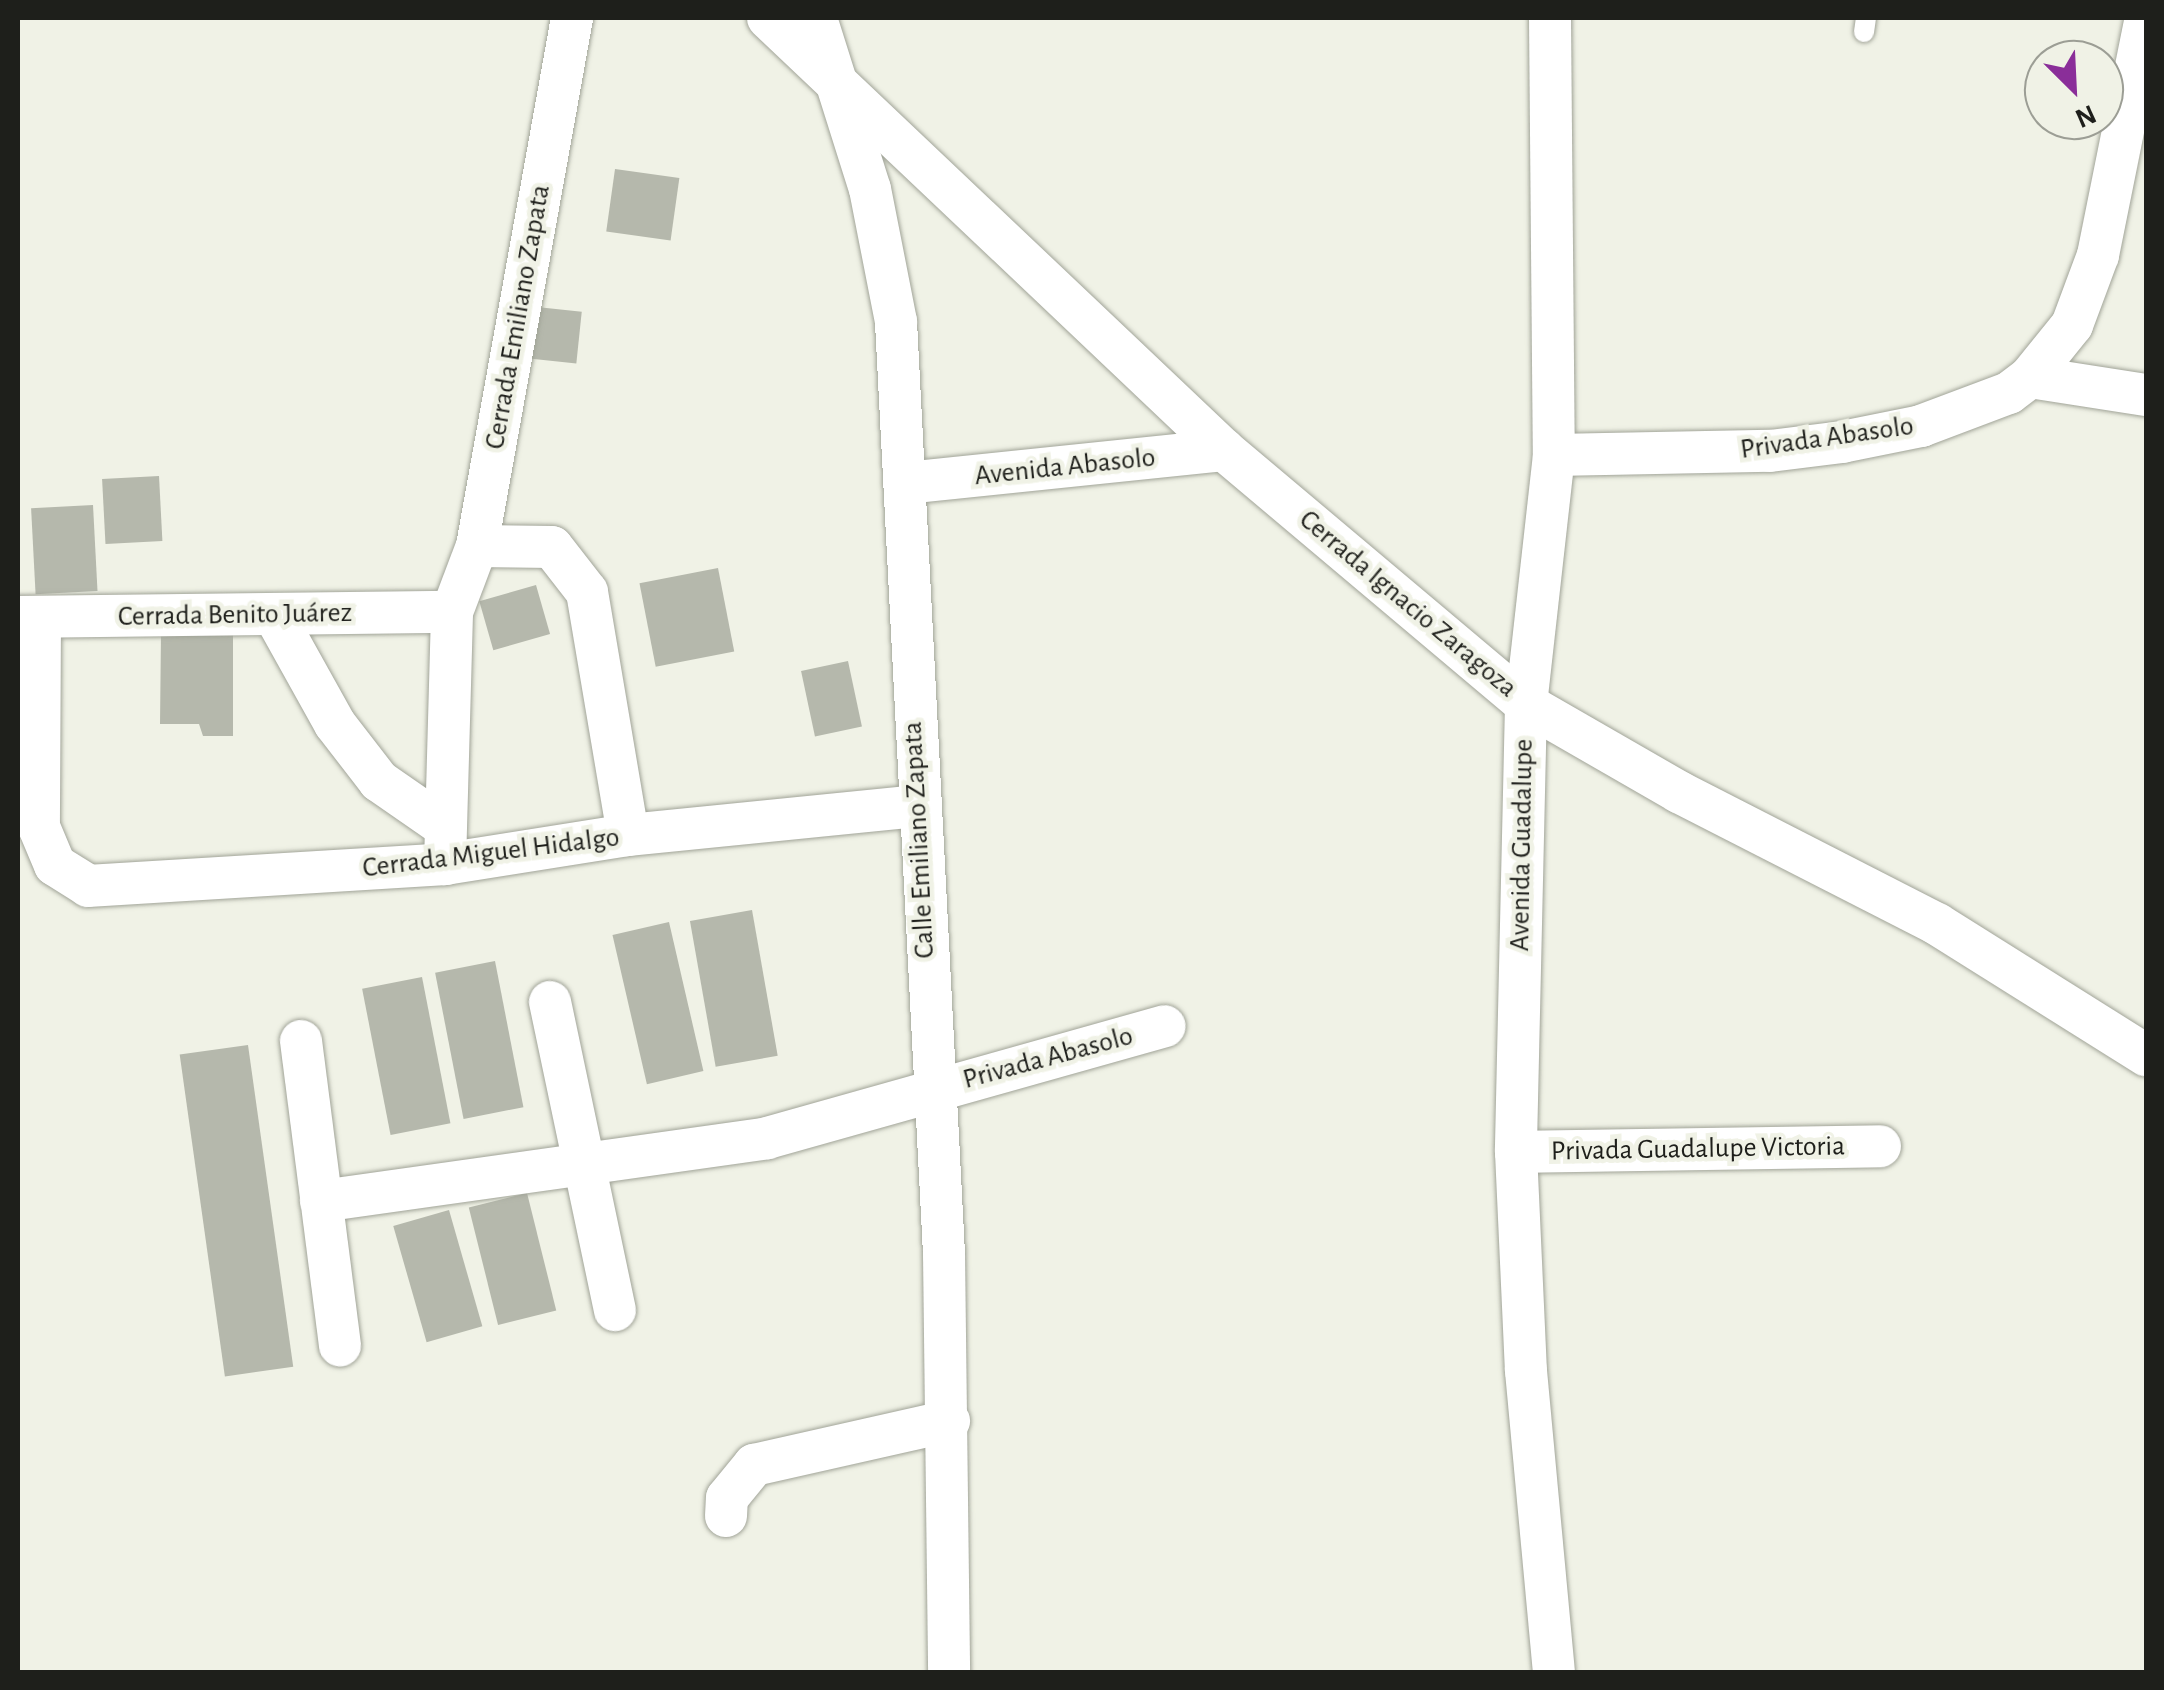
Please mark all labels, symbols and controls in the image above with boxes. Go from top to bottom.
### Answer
north arrow [2024,40,2124,140]
text: N [2071,99,2100,132]
street label: Cerrada Emiliano Zapata [478,182,558,452]
street label: Privada Abasolo [1738,409,1916,467]
street label: Avenida Abasolo [973,441,1157,493]
street label: Cerrada Ignacio Zaragoza [1292,503,1524,705]
street label: Cerrada Benito Juárez [118,596,352,634]
street label: Calle Emiliano Zapata [896,721,942,959]
street label: Avenida Guadalupe [1503,738,1541,952]
street label: Cerrada Miguel Hidalgo [361,821,621,885]
street label: Privada Abasolo [959,1019,1137,1097]
street label: Privada Guadalupe Victoria [1551,1130,1845,1168]

